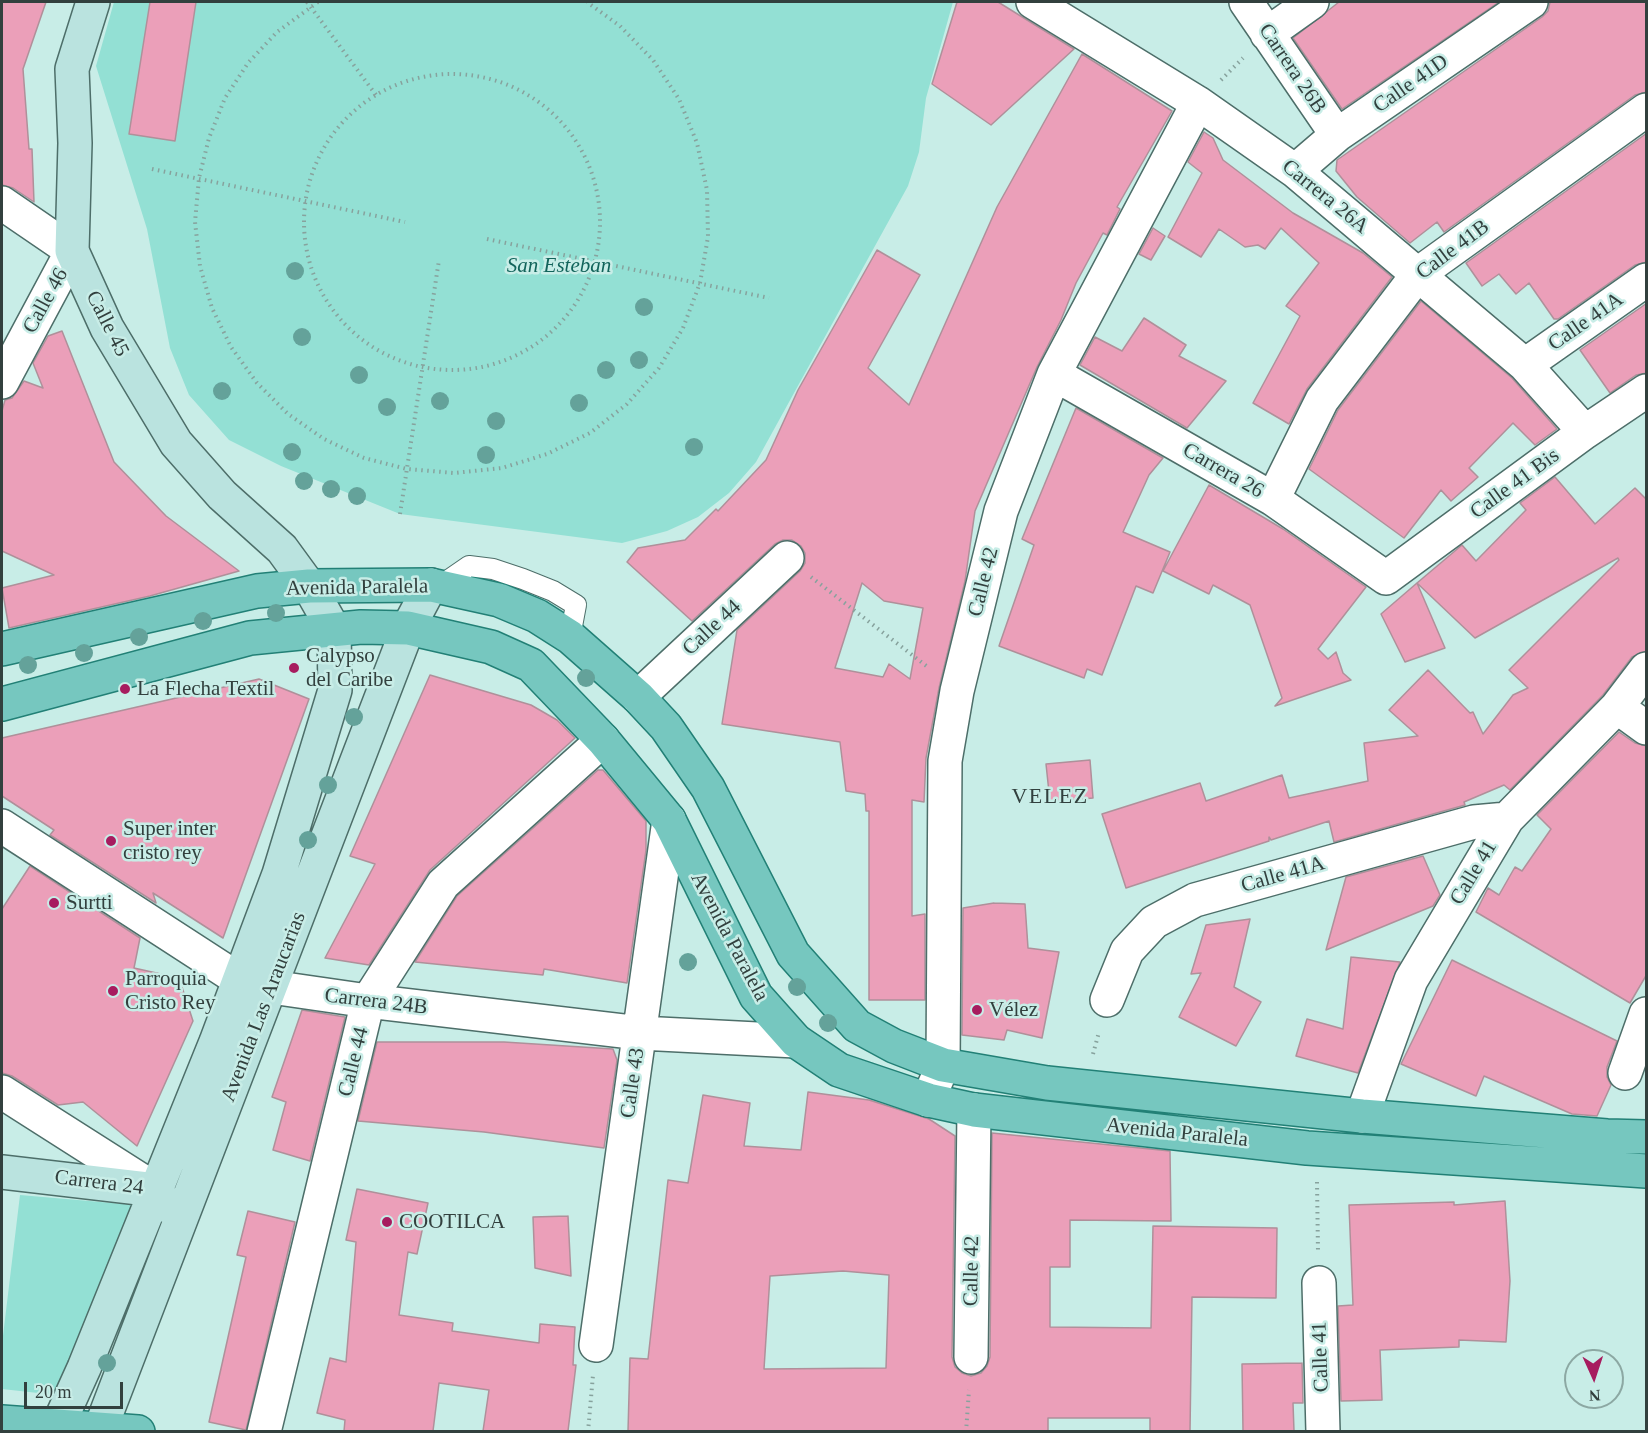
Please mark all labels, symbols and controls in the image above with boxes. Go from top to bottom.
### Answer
street label: Carrera 26B [1253,19,1331,119]
street label: Calle 41D [1369,49,1453,119]
street label: Carrera 26A [1277,154,1373,240]
street label: Calle 41B [1412,214,1494,286]
park label: San Esteban [507,253,611,279]
street label: Calle 46 [18,264,74,338]
street label: Calle 45 [80,287,134,361]
street label: Calle 41A [1544,287,1628,357]
street label: Carrera 26 [1178,438,1268,504]
street label: Calle 41 Bis [1466,443,1564,525]
street label: Calle 42 [963,545,1005,619]
street label: Avenida Paralela [286,574,428,602]
street label: Calle 44 [678,595,746,661]
place label: Calypso del Caribe [306,643,393,693]
marker: Calypso del Caribe [287,661,301,675]
place label: La Flecha Textil [137,676,274,702]
marker: La Flecha Textil [118,682,132,696]
district label: VELEZ [1011,784,1089,810]
place label: Super inter cristo rey [123,816,216,866]
marker: Super inter cristo rey [104,834,118,848]
street label: Calle 41 [1445,836,1503,910]
street label: Calle 41A [1238,851,1328,899]
street label: Avenida Paralela [684,868,774,1006]
place label: Surtti [66,890,113,916]
marker: Surtti [47,896,61,910]
street label: Avenida Las Araucarias [216,908,312,1106]
place label: Parroquia Cristo Rey [125,966,215,1016]
street label: Carrera 24B [323,983,429,1021]
marker: Parroquia Cristo Rey [106,984,120,998]
place label: Vélez [989,997,1038,1023]
marker: Vélez [970,1003,984,1017]
street label: Calle 44 [333,1025,375,1099]
street label: Calle 43 [616,1046,650,1120]
street label: Avenida Paralela [1105,1113,1249,1153]
street label: Carrera 24 [53,1165,145,1201]
place label: COOTILCA [399,1209,505,1235]
marker: COOTILCA [380,1215,394,1229]
street label: Calle 42 [959,1236,985,1306]
street label: Calle 41 [1307,1321,1335,1393]
north arrow [1564,1349,1624,1409]
scale bar [27,1370,126,1408]
text: 20 m [35,1382,72,1402]
text: N [1589,1387,1601,1404]

